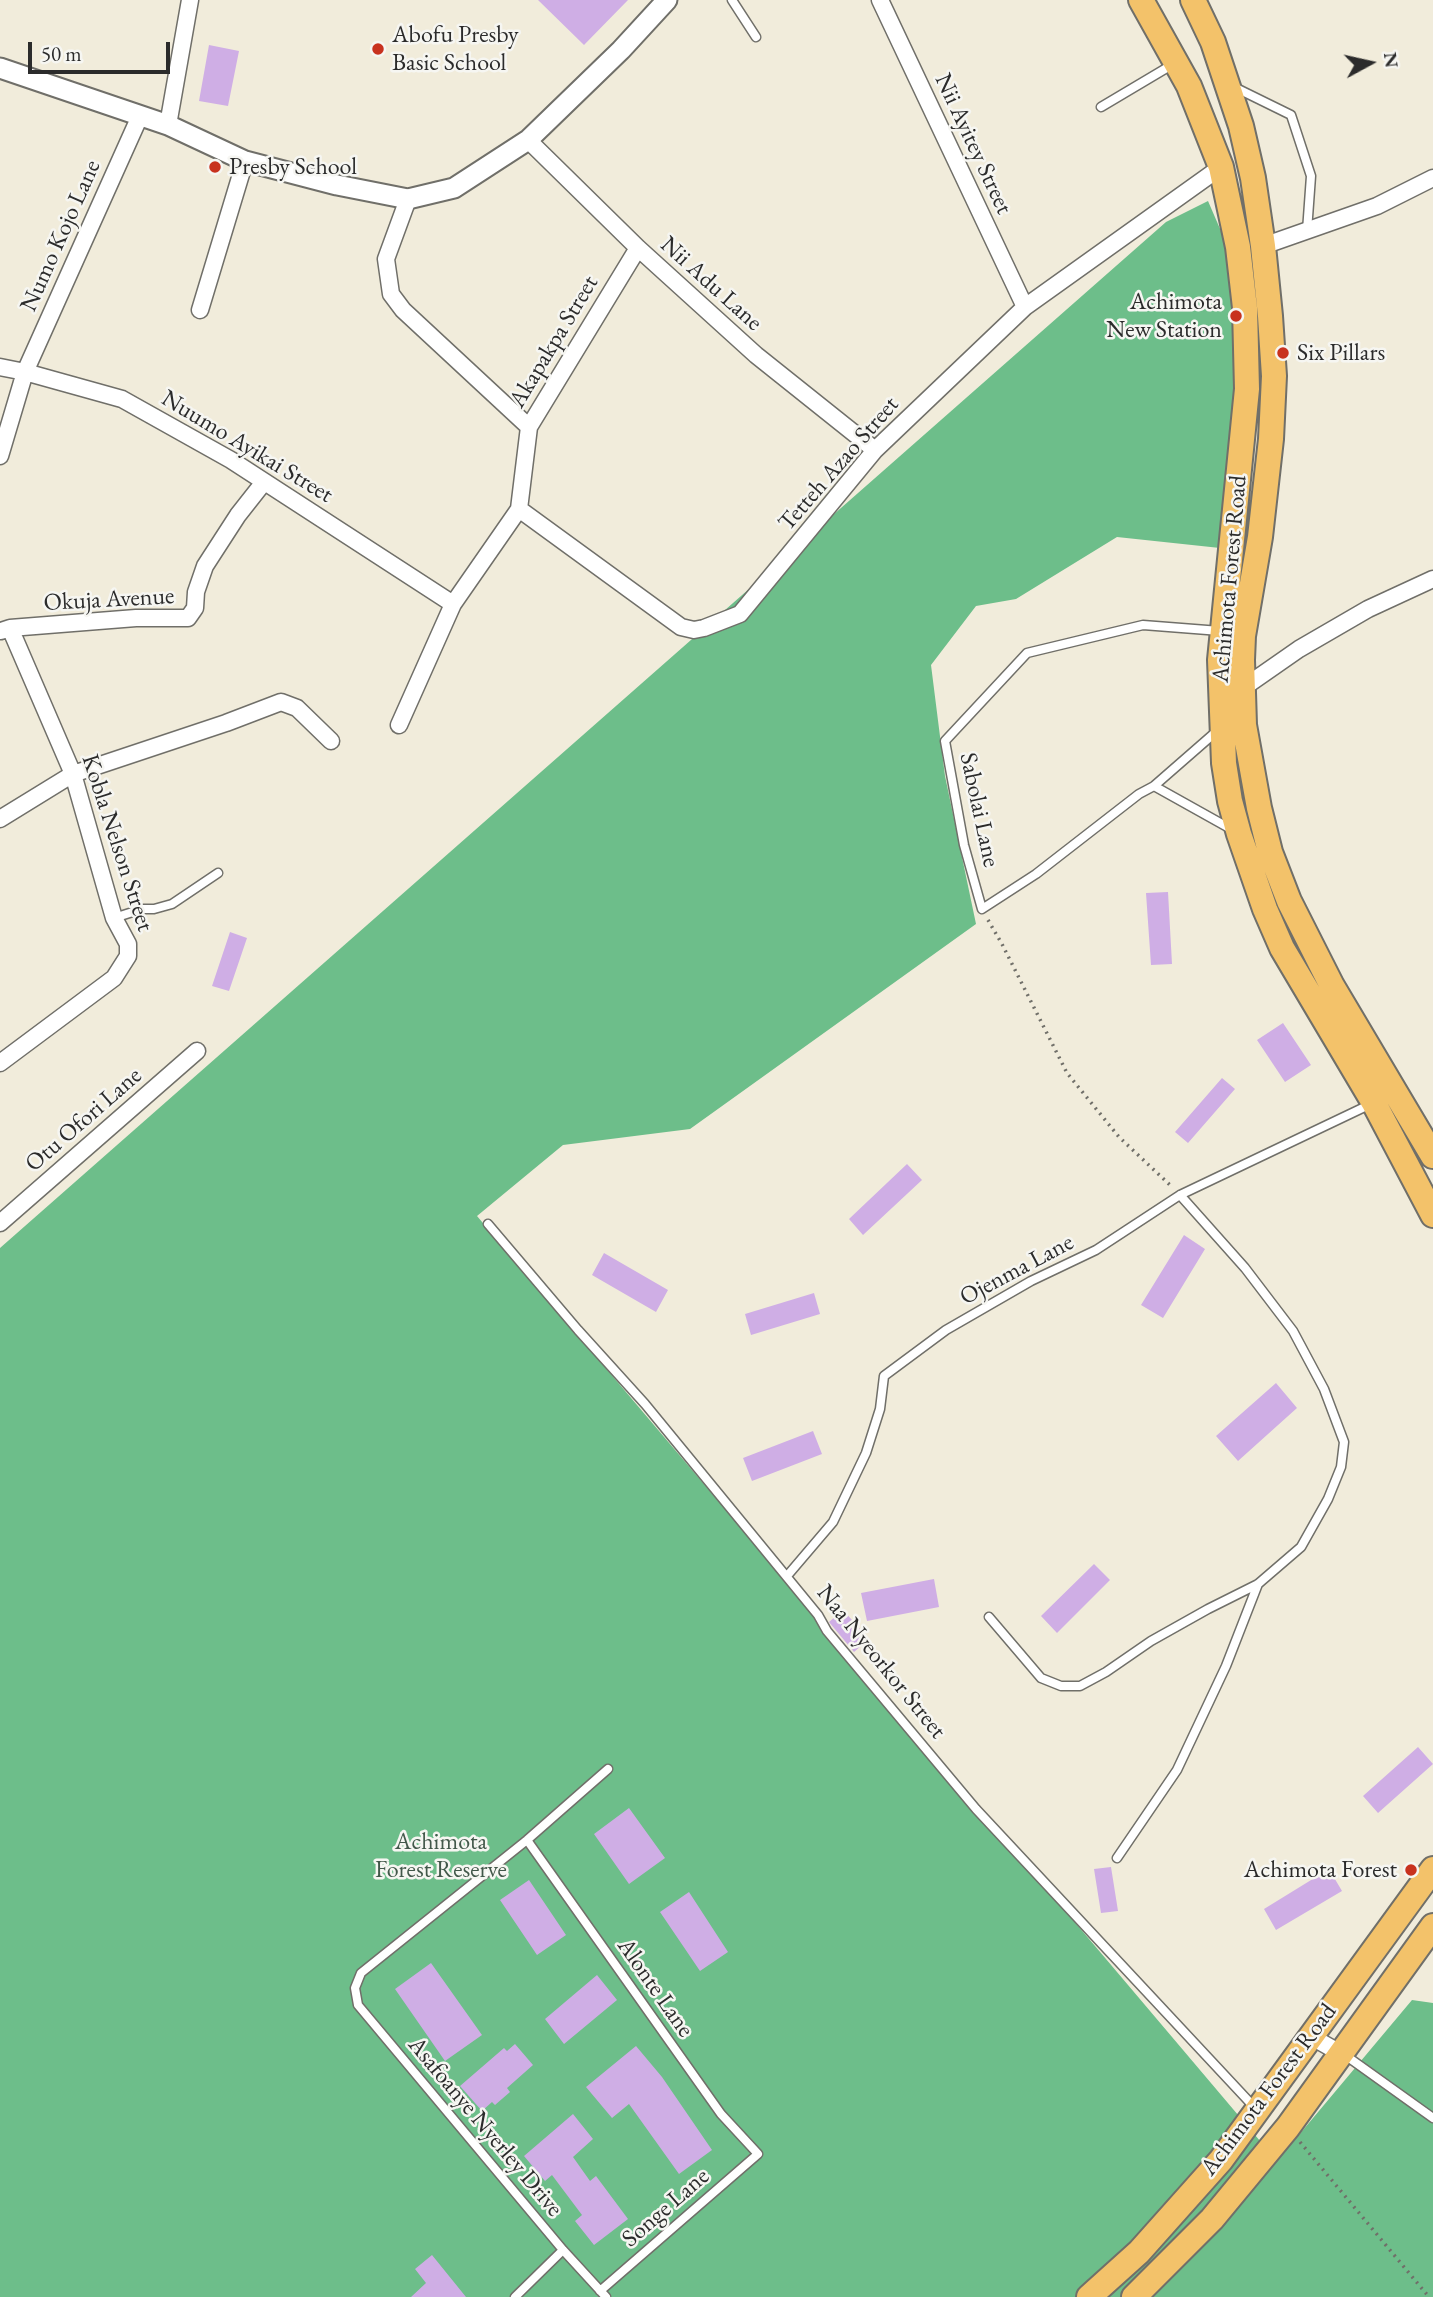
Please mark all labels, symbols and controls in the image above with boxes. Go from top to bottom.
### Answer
place label: Abofu Presby Basic School [392,21,519,77]
scale bar [32,28,173,72]
north arrow [1335,28,1405,98]
text: 50 m [41,40,82,67]
marker: Abofu Presby Basic School [370,41,386,57]
text: N [1378,51,1405,69]
street label: Nii Ayitey Street [928,69,1018,219]
place label: Presby School [229,153,357,181]
street label: Numo Kojo Lane [15,156,107,316]
marker: Presby School [207,159,223,175]
street label: Nii Adu Lane [654,231,768,337]
street label: Akapakpa Street [503,271,605,413]
place label: Achimota New Station [1106,288,1222,344]
marker: Achimota New Station [1228,308,1244,324]
place label: Six Pillars [1297,339,1385,367]
marker: Six Pillars [1275,345,1291,361]
street label: Nuumo Ayikai Street [156,384,338,510]
street label: Tetteh Azao Street [773,391,905,537]
street label: Achimota Forest Road [1207,474,1253,684]
street label: Okuja Avenue [43,582,175,618]
street label: Sabolai Lane [953,750,1005,870]
street label: Kobla Nelson Street [75,751,159,935]
street label: Otu Ofori Lane [20,1062,148,1178]
street label: Ojenma Lane [955,1228,1079,1312]
street label: Naa Nyeorkor Street [810,1579,952,1745]
park label: Achimota Forest Reserve [375,1828,507,1884]
place label: Achimota Forest [1244,1856,1397,1884]
marker: Achimota Forest [1403,1862,1419,1878]
street label: Alonte Lane [610,1933,700,2043]
street label: Achimota Forest Road [1195,1998,1343,2182]
street label: Asafoanye Nyerley Drive [401,2031,569,2223]
street label: Songe Lane [617,2162,715,2254]

